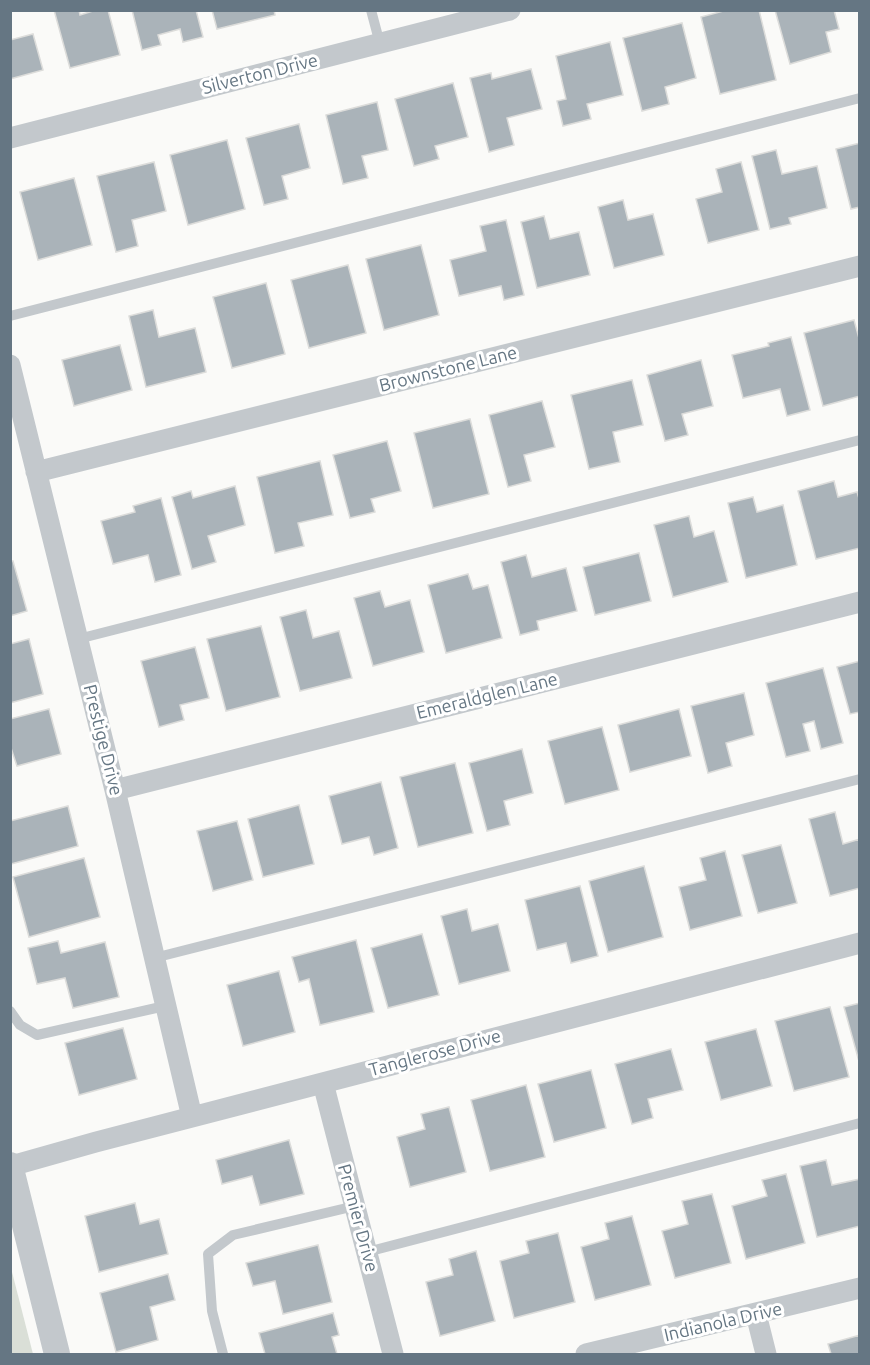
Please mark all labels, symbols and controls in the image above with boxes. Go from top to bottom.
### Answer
street label: Silverton Drive [200,49,320,97]
street label: Brownstone Lane [377,341,519,395]
street label: Emeraldglen Lane [414,668,559,722]
street label: Prestige Drive [81,682,127,797]
street label: Tanglerose Drive [367,1025,503,1079]
street label: Premier Drive [335,1162,383,1274]
street label: Indianola Drive [662,1298,784,1344]

